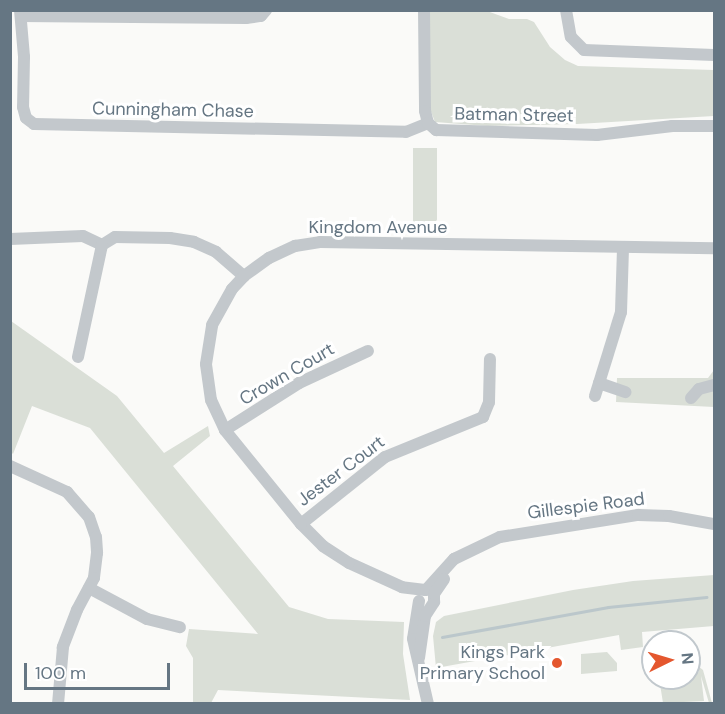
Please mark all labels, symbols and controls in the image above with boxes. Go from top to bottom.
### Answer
street label: Cunningham Chase [92,98,254,122]
street label: Batman Street [454,103,574,127]
street label: Kingdom Avenue [309,216,447,238]
street label: Crown Court [236,338,338,410]
street label: Jester Court [293,431,389,511]
street label: Gillespie Road [526,488,646,524]
north arrow [641,630,701,690]
place label: Kings Park Primary School [420,642,545,684]
scale bar [27,651,172,689]
text: N [676,652,698,665]
marker: Kings Park Primary School [550,656,564,670]
text: 100 m [35,661,86,685]

